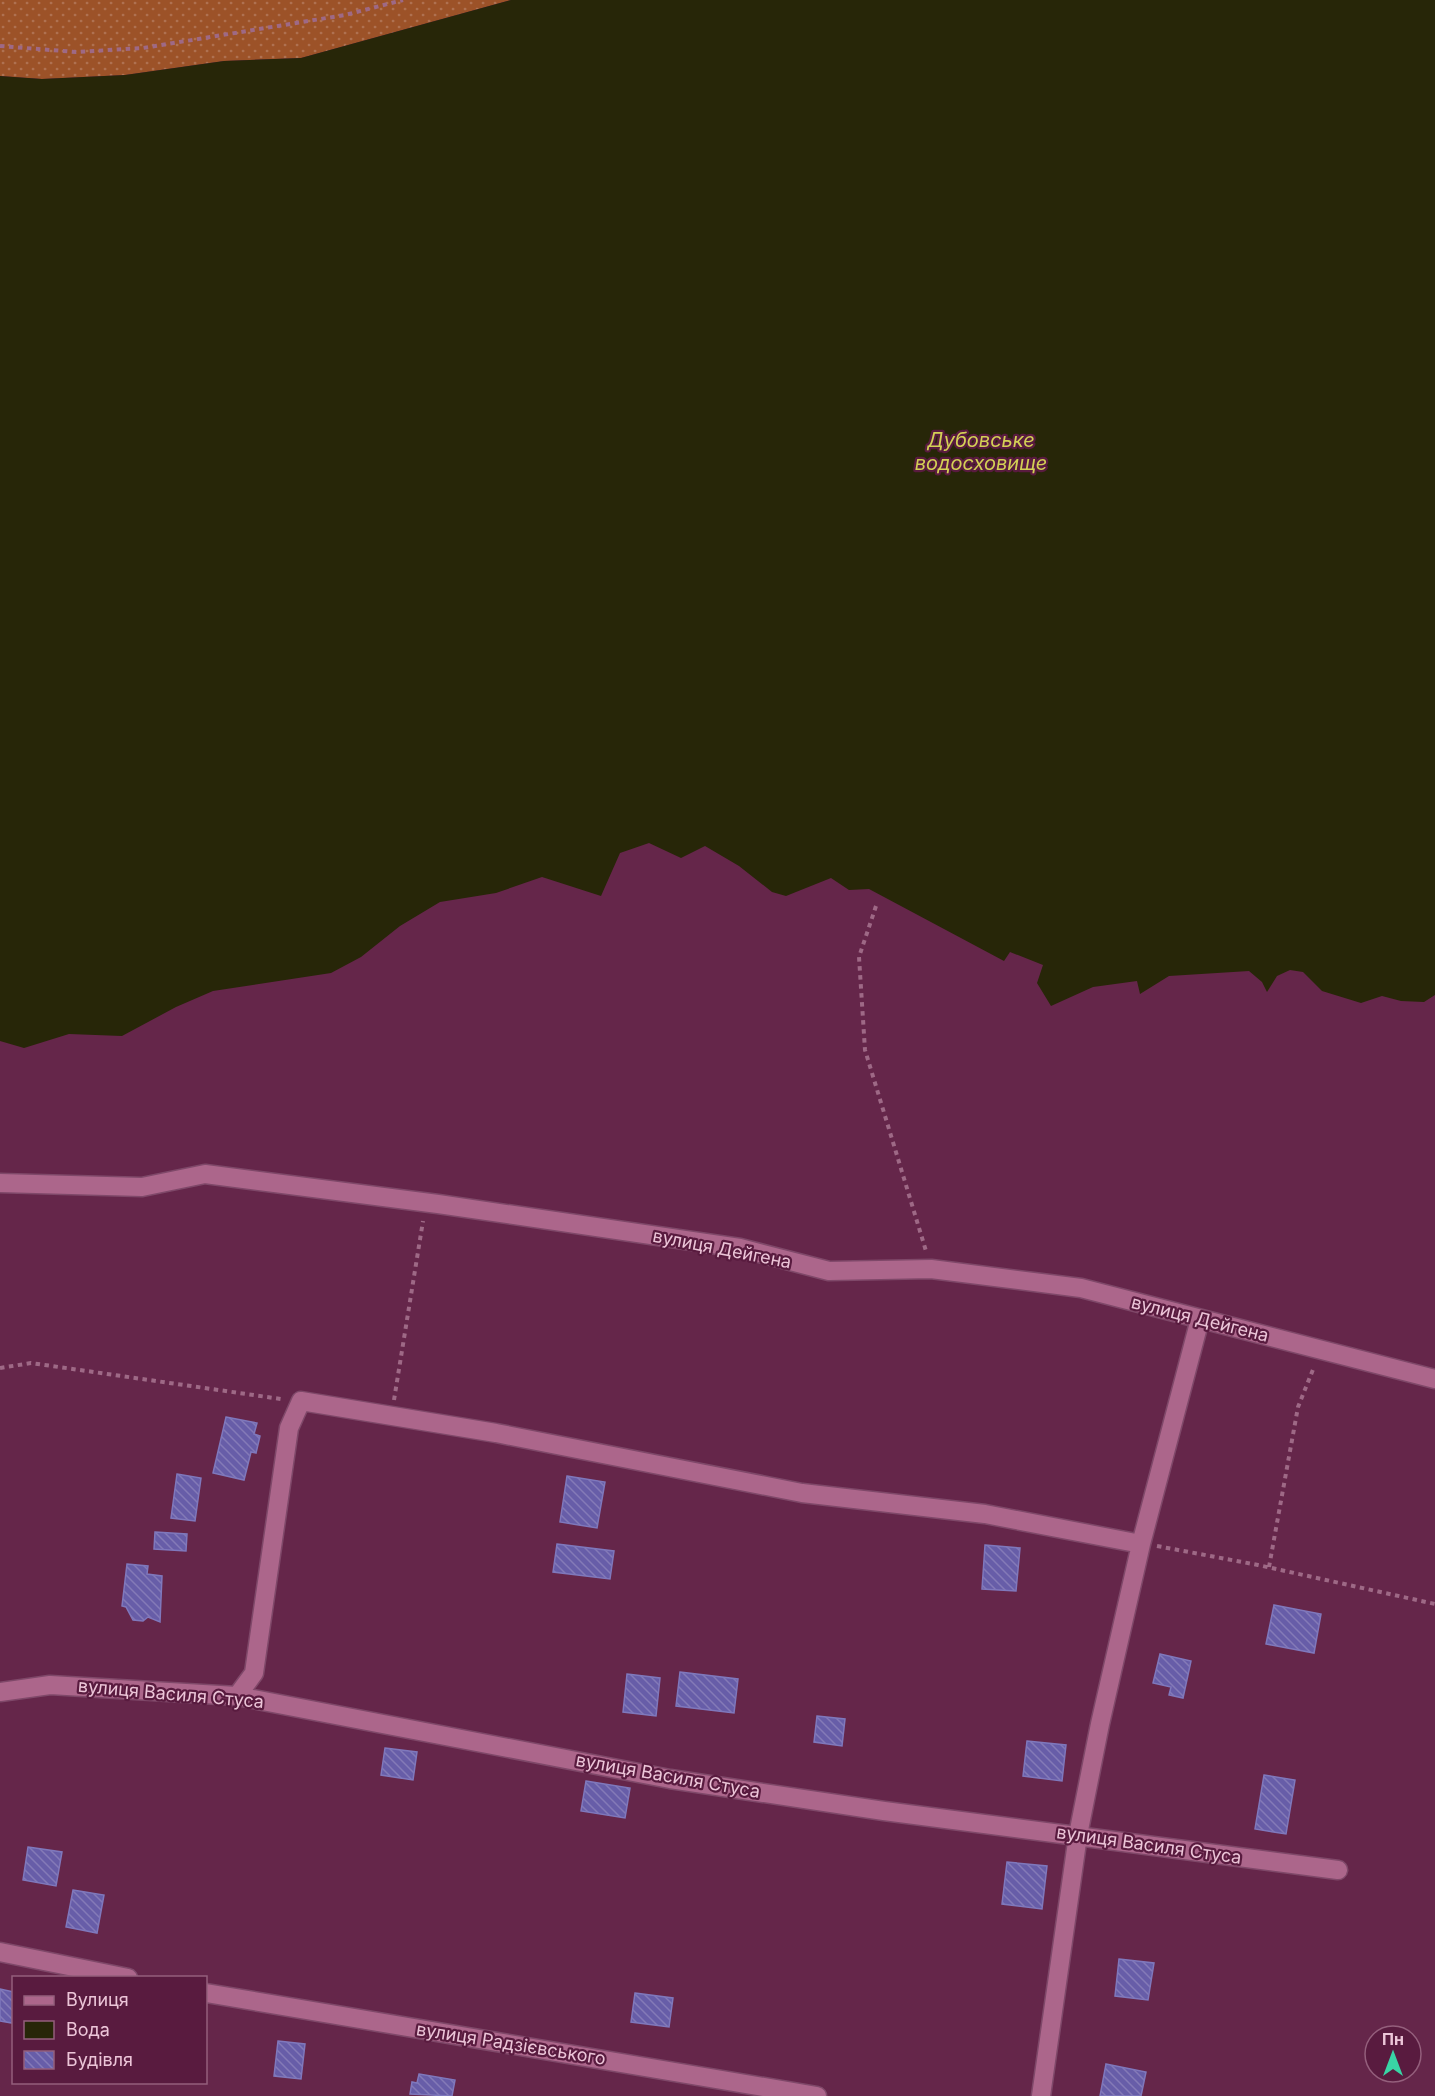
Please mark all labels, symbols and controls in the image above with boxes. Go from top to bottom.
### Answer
water label: Дубовське водосховище [915,428,1047,475]
street label: вулиця Дейгена [651,1225,793,1272]
street label: вулиця Дейгена [1129,1291,1271,1346]
street label: вулиця Василя Стуса [77,1675,265,1712]
street label: вулиця Василя Стуса [574,1749,762,1802]
street label: вулиця Василя Стуса [1055,1821,1243,1868]
legend [12,1976,207,2084]
text: Вулиця [66,1989,129,2010]
street label: вулиця Радзієвського [415,2018,607,2069]
text: Вода [66,2019,110,2040]
north arrow [1363,2024,1423,2084]
text: Пн [1382,2029,1404,2049]
text: Будівля [66,2049,133,2070]

